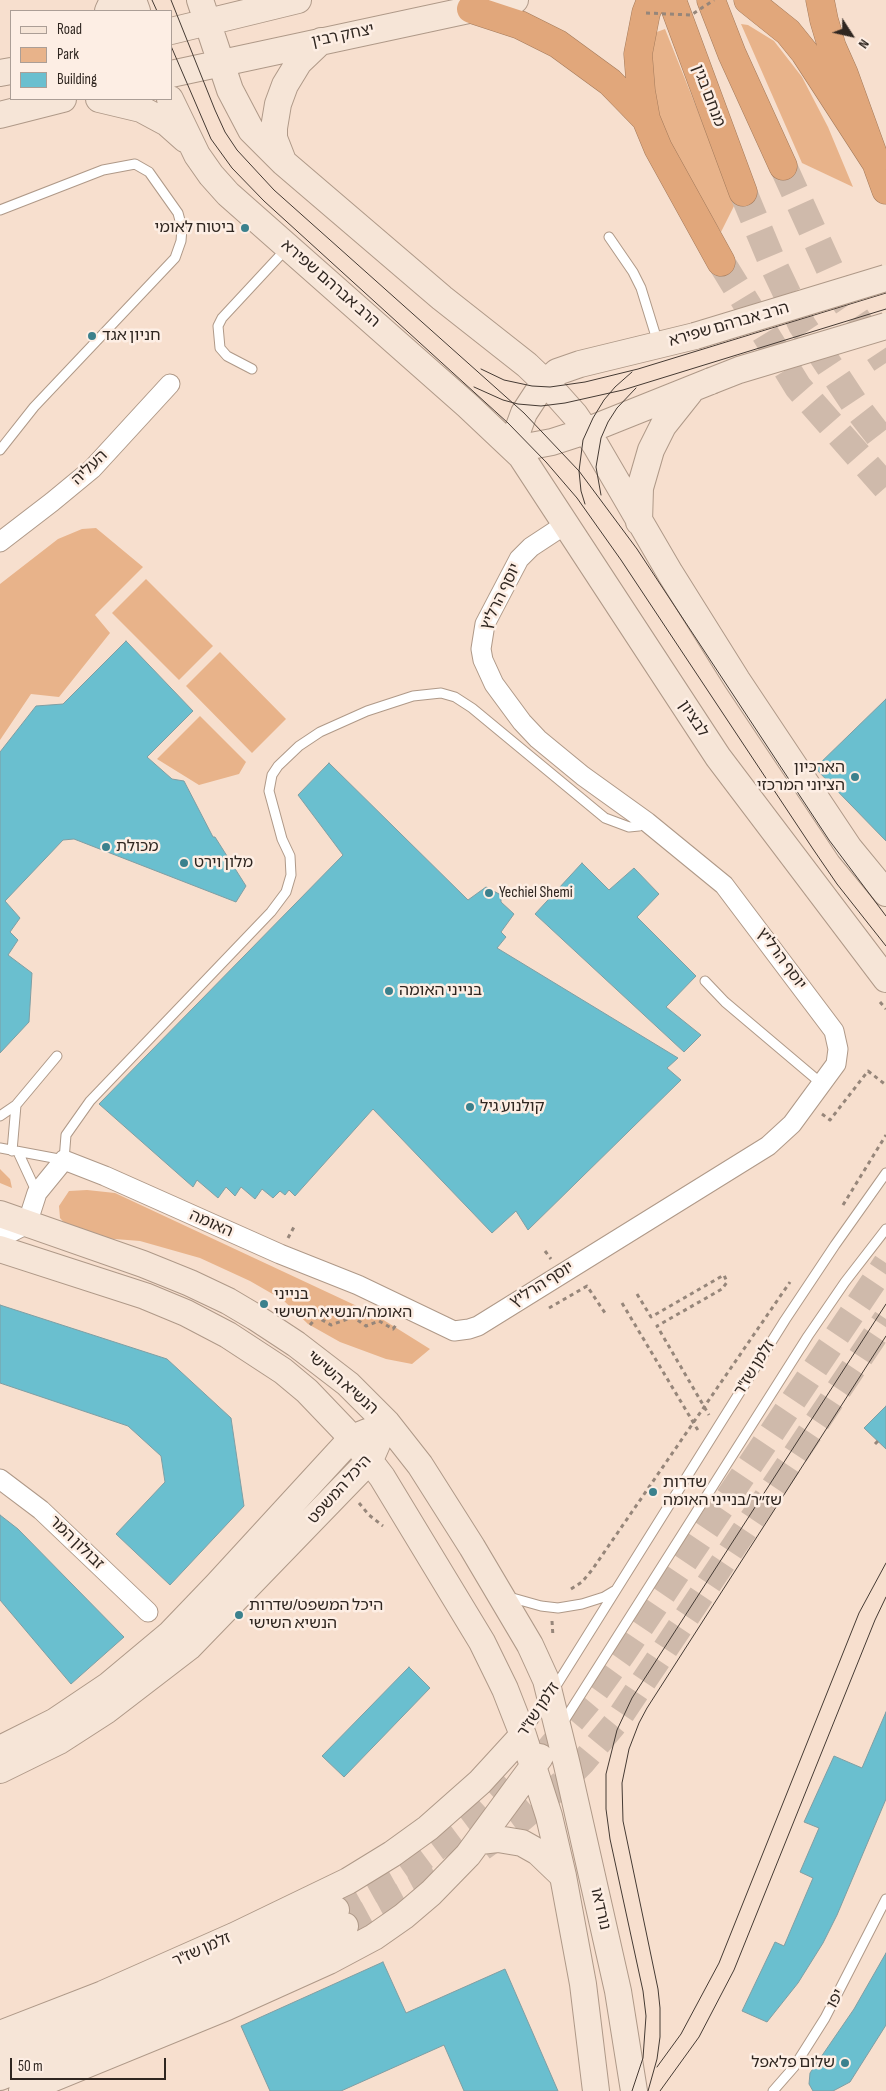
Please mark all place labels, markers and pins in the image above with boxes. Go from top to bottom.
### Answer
place label: ביטוח לאומי [155,218,235,238]
marker: ביטוח לאומי [239,222,251,234]
place label: חניון אגד [102,326,161,346]
marker: חניון אגד [86,330,98,342]
place label: הארכיון הציוני המרכזי [757,758,845,796]
marker: הארכיון הציוני המרכזי [849,771,861,783]
place label: מכולת [116,837,159,857]
marker: מכולת [100,841,112,853]
place label: מלון וירט [194,853,253,873]
marker: מלון וירט [178,857,190,869]
place label: Yechiel Shemi [499,883,573,903]
marker: Yechiel Shemi [483,887,495,899]
place label: בנייני האומה [399,981,482,1001]
marker: בנייני האומה [383,985,395,997]
place label: קולנוע גיל [480,1097,545,1117]
marker: קולנוע גיל [464,1101,476,1113]
place label: בנייני האומה/הנשיא השישי [274,1285,412,1323]
marker: בנייני האומה/הנשיא השישי [258,1298,270,1310]
place label: שדרות שז״ר/בנייני האומה [663,1473,782,1511]
marker: שדרות שז״ר/בנייני האומה [647,1486,659,1498]
place label: היכל המשפט/שדרות הנשיא השישי [249,1596,383,1634]
marker: היכל המשפט/שדרות הנשיא השישי [233,1609,245,1621]
place label: שלום פלאפל [751,2053,835,2073]
marker: שלום פלאפל [839,2057,851,2069]

